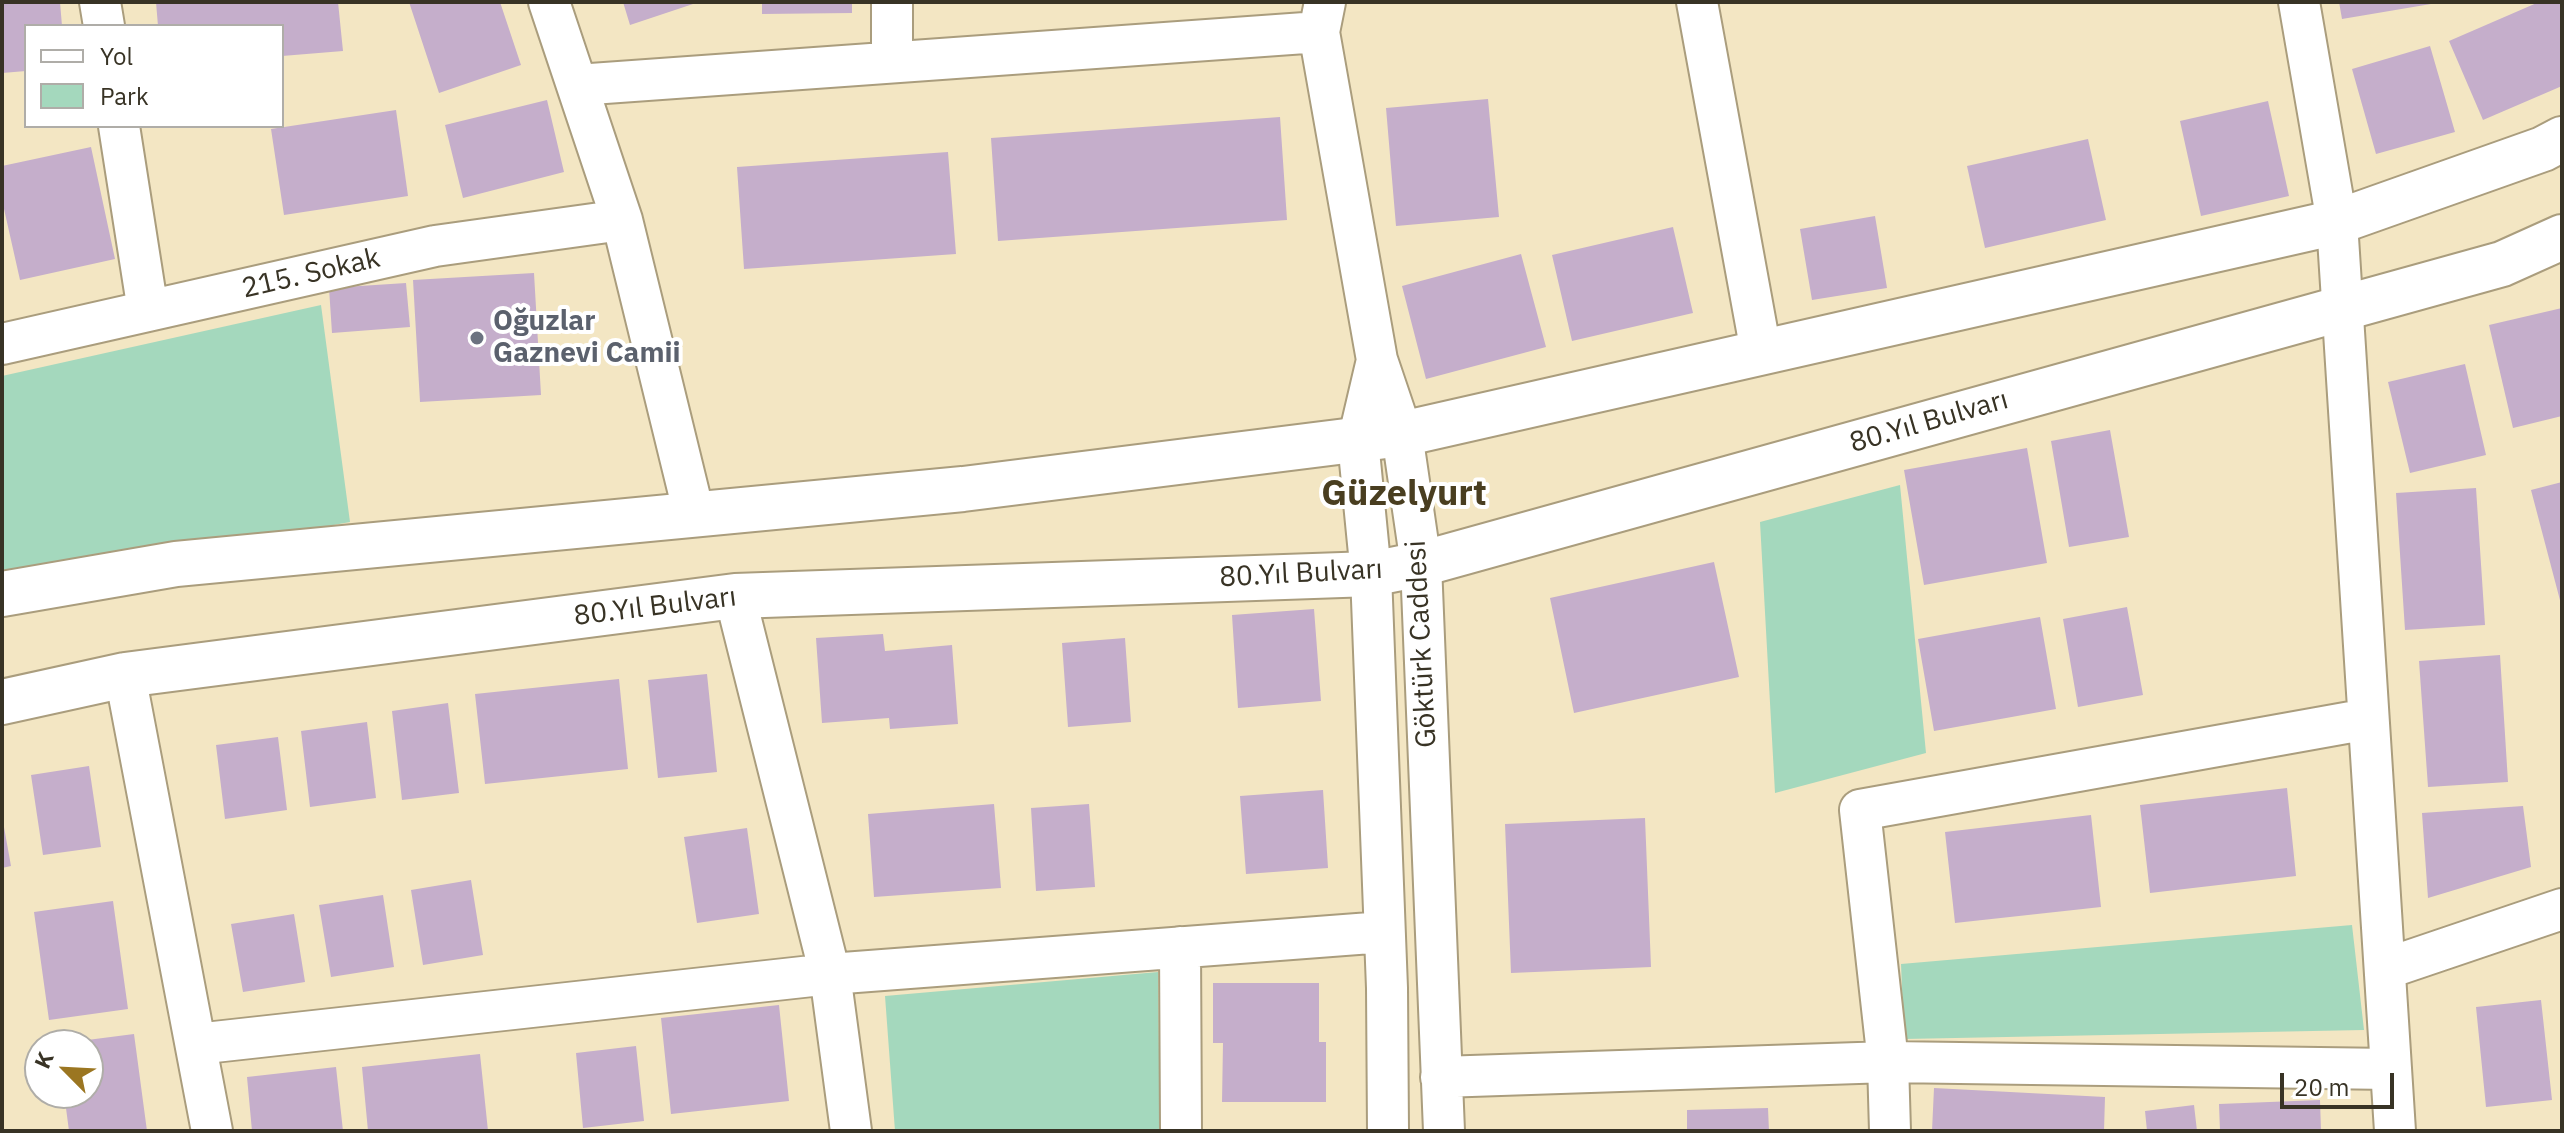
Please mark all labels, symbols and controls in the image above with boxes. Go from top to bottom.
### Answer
legend [24,24,284,128]
text: Yol [100,40,133,72]
text: Park [100,80,149,112]
street label: 215. Sokak [239,242,383,306]
place label: Oğuzlar Gaznevi Camii [493,305,681,371]
marker: Oğuzlar Gaznevi Camii [468,329,486,347]
street label: 80.Yıl Bulvarı [1846,383,2012,461]
district label: Güzelyurt [1321,473,1487,517]
street label: Göktürk Caddesi [1400,539,1444,749]
street label: 80.Yıl Bulvarı [1218,553,1384,595]
street label: 80.Yıl Bulvarı [572,580,738,634]
north arrow [24,1029,104,1109]
text: K [27,1047,60,1073]
scale bar [2284,1057,2398,1107]
text: 20 m [2294,1071,2349,1103]

